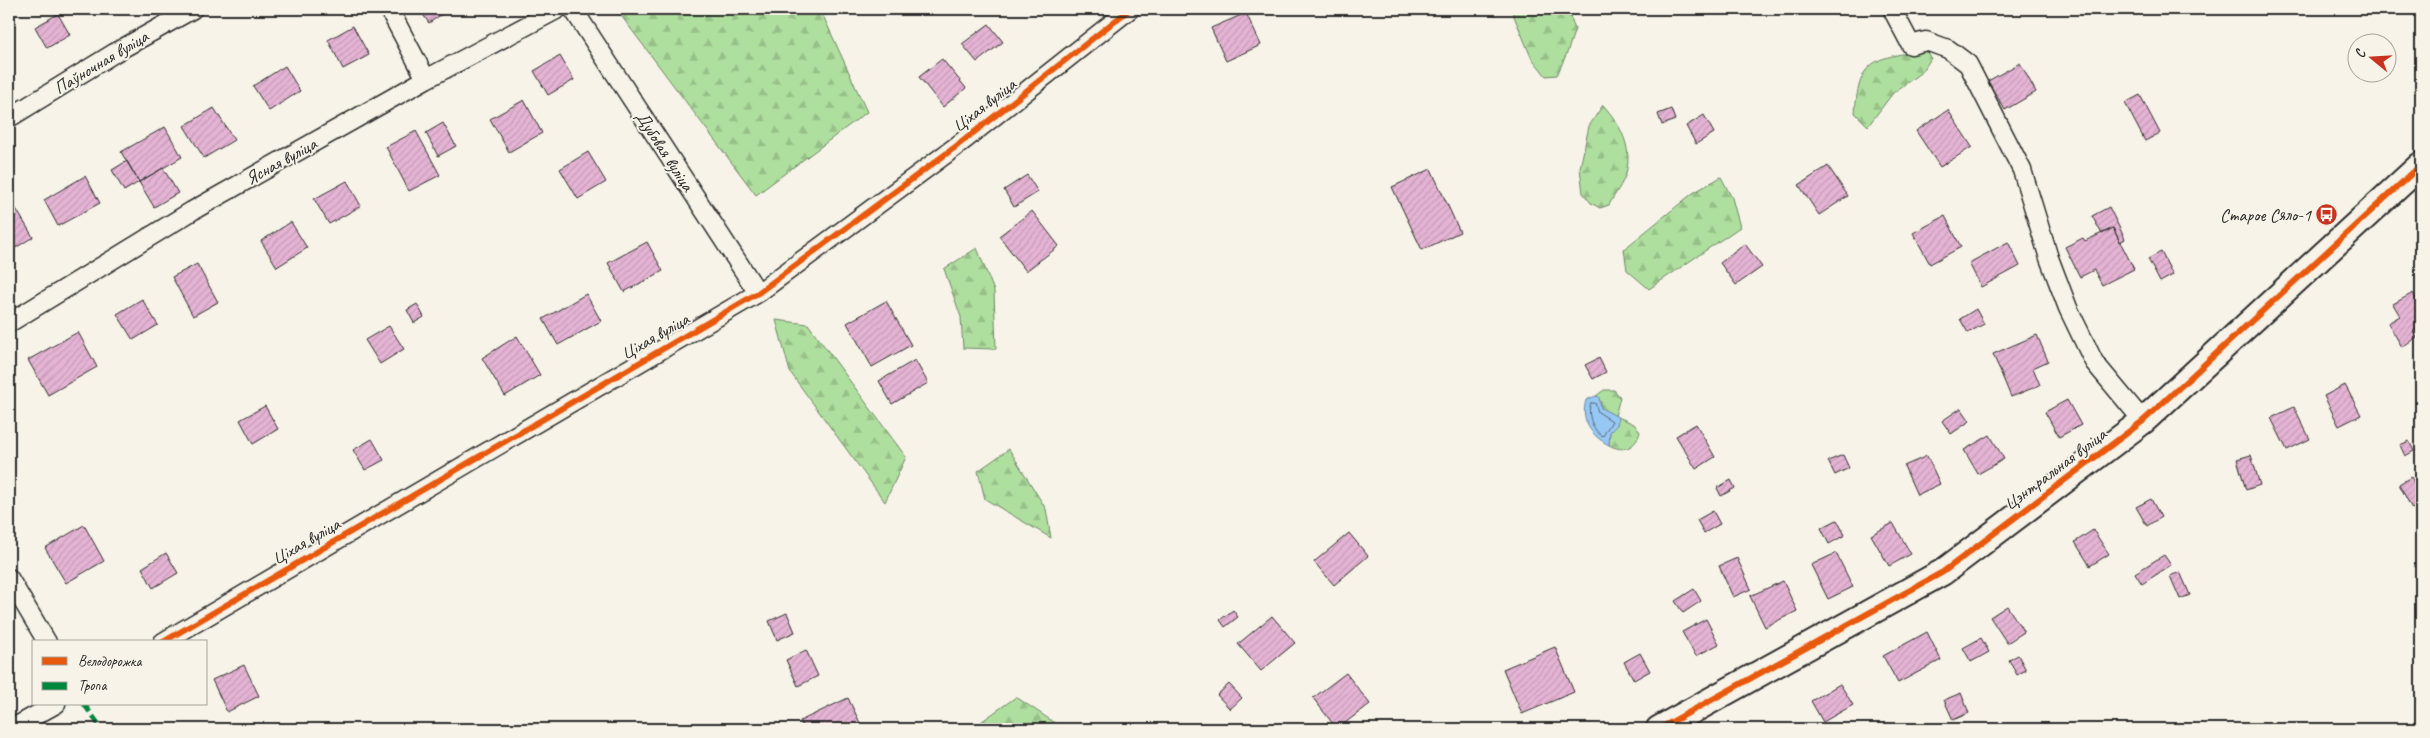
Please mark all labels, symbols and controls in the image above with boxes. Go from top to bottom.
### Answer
street label: Паўночная вуліца [50,25,153,99]
north arrow [2348,32,2398,82]
text: С [2351,46,2370,60]
street label: Ціхая вуліца [948,73,1021,137]
street label: Дубовая вуліца [631,107,700,196]
street label: Ясная вуліца [242,132,321,190]
bus stop icon: Старое Сяло-1 [2315,203,2339,227]
place label: Старое Сяло-1 [2220,204,2312,226]
street label: Ціхая вуліца [617,307,694,364]
street label: Цэнтральная вуліца [1999,423,2112,515]
street label: Ціхая вуліца [268,512,345,569]
legend [32,640,208,706]
text: Велодорожка [78,652,142,671]
text: Тропа [78,676,107,695]

